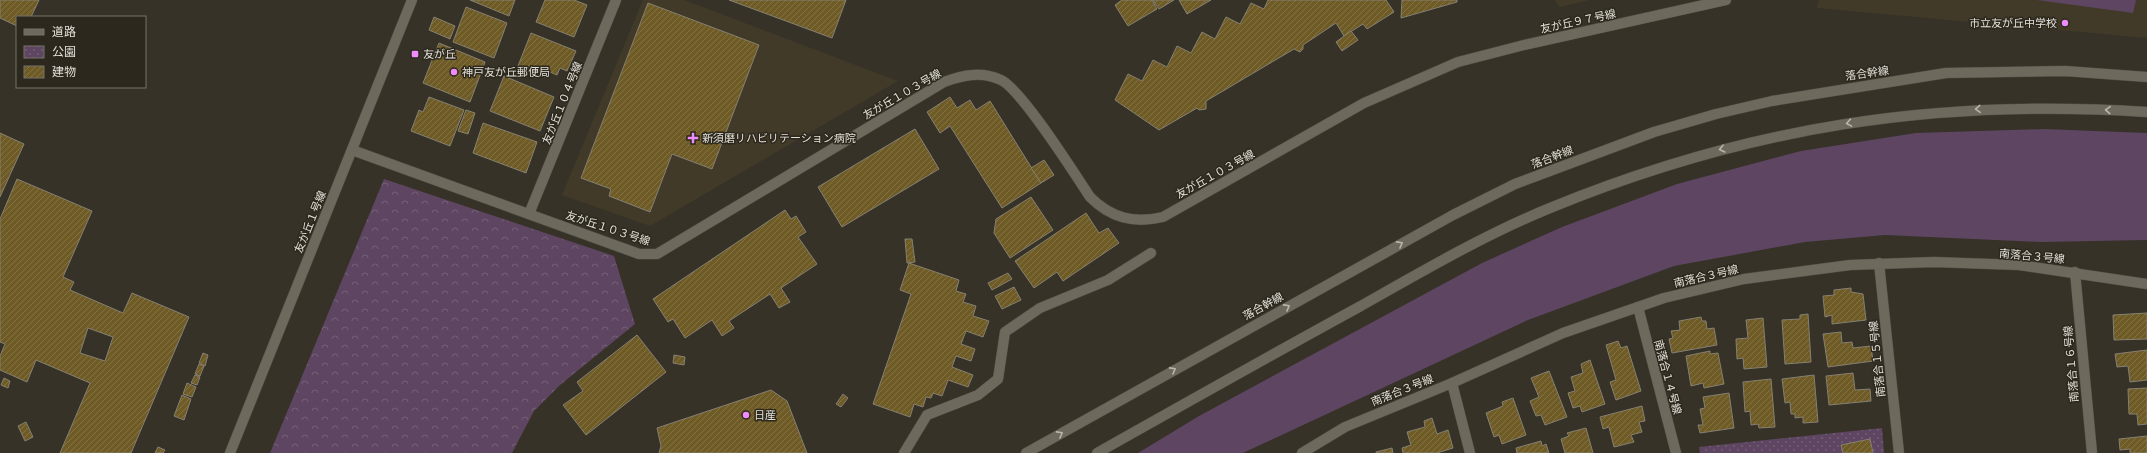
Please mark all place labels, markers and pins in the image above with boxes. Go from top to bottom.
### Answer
place label: 市立友が丘中学校 [1969,17,2057,29]
marker: 市立友が丘中学校 [2060,18,2070,28]
place label: 友が丘 [423,48,456,60]
marker: 友が丘 [410,49,420,59]
place label: 神戸友が丘郵便局 [462,66,550,78]
marker: 神戸友が丘郵便局 [449,67,459,77]
marker: 新須磨リハビリテーション病院 [687,132,699,144]
place label: 新須磨リハビリテーション病院 [702,132,856,144]
place label: 日産 [754,409,776,421]
marker: 日産 [741,410,751,420]

